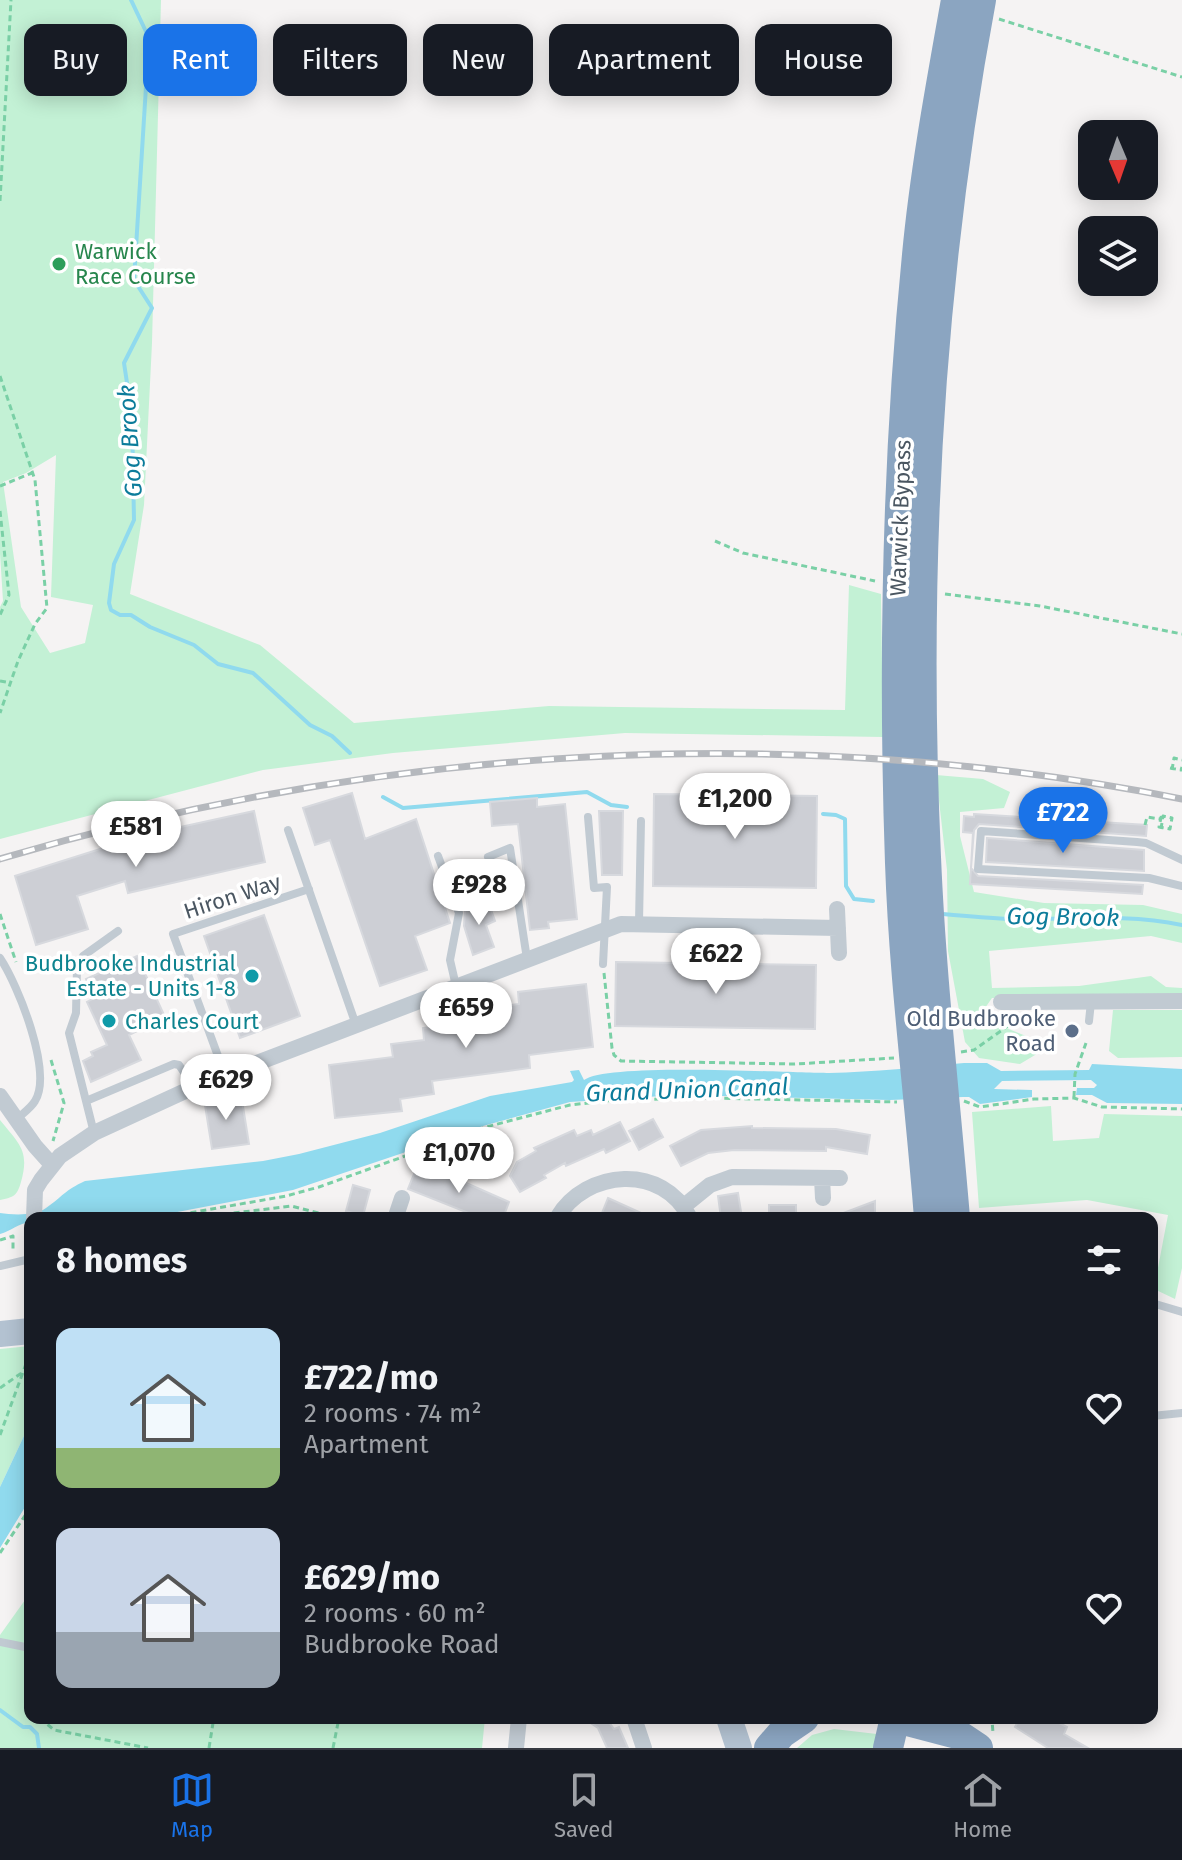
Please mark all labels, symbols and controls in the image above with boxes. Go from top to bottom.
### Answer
chip: Buy [24,24,127,96]
chip: Rent [143,24,257,96]
chip: Filters [273,24,407,96]
chip: New [423,24,533,96]
chip: Apartment [549,24,739,96]
chip: House [755,24,892,96]
north arrow [1078,120,1158,200]
map controls [1078,120,1158,296]
button: layers [1078,216,1158,296]
place label: Warwick Race Course [75,238,196,290]
marker: Warwick Race Course [50,255,68,273]
water label: Gog Brook [112,384,148,498]
street label: Warwick Bypass [884,439,917,597]
pin: £1,200 [670,773,800,841]
text: £1,200 [697,783,773,814]
pin: £722 [1016,787,1110,855]
text: £722 [1037,797,1089,828]
pin: £581 [89,801,183,869]
text: £581 [109,811,163,842]
pin: £928 [432,859,526,927]
street label: Hiron Way [180,868,284,925]
text: £928 [451,869,507,900]
water label: Gog Brook [1006,902,1120,932]
pin: £622 [669,928,763,996]
text: £622 [689,938,743,969]
place label: Budbrooke Industrial Estate - Units 1-8 [25,950,236,1002]
marker: Budbrooke Industrial Estate - Units 1-8 [243,967,261,985]
pin: £659 [419,982,513,1050]
text: £659 [438,992,494,1023]
place label: Old Budbrooke Road [906,1005,1056,1057]
place label: Charles Court [125,1008,259,1035]
marker: Charles Court [100,1012,118,1030]
marker: Old Budbrooke Road [1063,1022,1081,1040]
pin: £629 [179,1054,273,1122]
text: £629 [198,1064,254,1095]
water label: Grand Union Canal [585,1072,789,1108]
pin: £1,070 [394,1127,524,1195]
text: £1,070 [423,1137,495,1168]
icon: filters [1082,1238,1126,1282]
text: 8 homes [56,1240,187,1281]
text: £722/mo [304,1357,438,1398]
icon: home [120,1360,216,1456]
icon: heart [1082,1386,1126,1430]
text: 2 rooms · 74 m² [304,1398,482,1429]
text: Apartment [304,1429,429,1460]
text: £629/mo [304,1557,440,1598]
icon: home [120,1560,216,1656]
icon: heart [1082,1586,1126,1630]
text: 2 rooms · 60 m² [304,1598,486,1629]
text: Budbrooke Road [304,1629,500,1660]
tab: Map [170,1768,214,1843]
tab: Saved [554,1768,613,1843]
tab: Home [953,1768,1012,1843]

